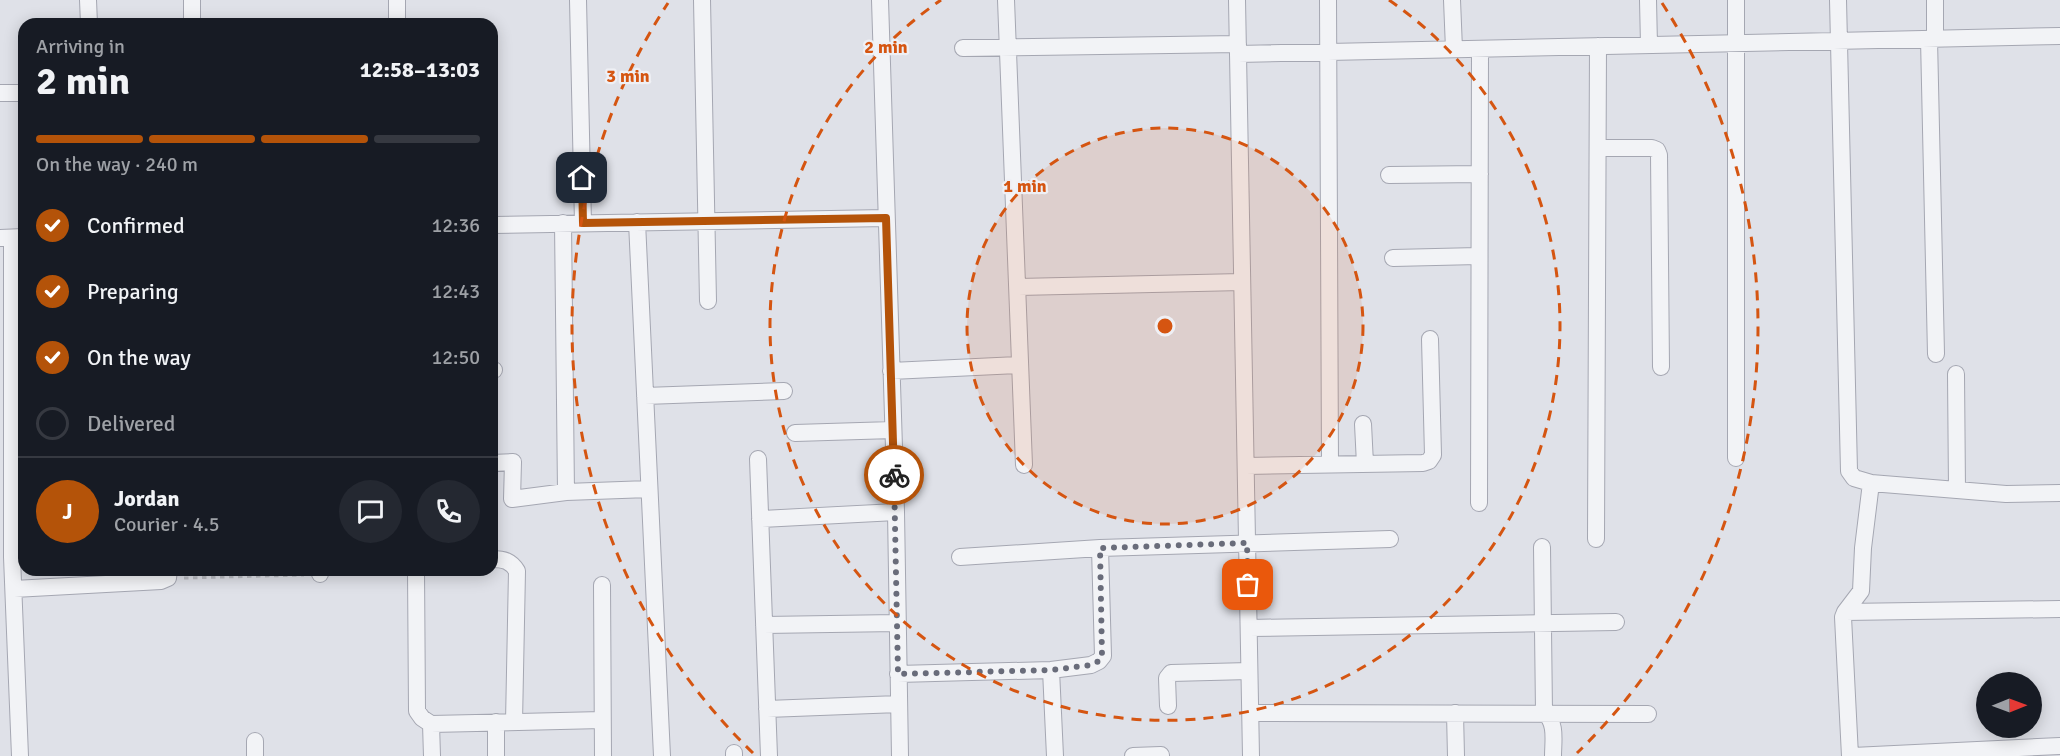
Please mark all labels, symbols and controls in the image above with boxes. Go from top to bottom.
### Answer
text: Arriving in [36,34,125,59]
text: 2 min [864,36,908,58]
text: 12:58–13:03 [360,56,480,83]
text: 2 min [36,57,130,105]
text: 3 min [606,65,650,87]
text: On the way · 240 m [36,152,198,177]
pin [556,152,607,203]
icon: home [565,161,598,194]
text: 1 min [1003,175,1047,197]
icon: check [36,209,69,242]
text: Confirmed [87,212,185,239]
text: 12:36 [431,213,480,238]
icon: check [36,275,69,308]
text: Preparing [87,278,179,305]
text: 12:43 [431,279,480,304]
centre of rings [1155,316,1175,336]
icon: check [36,341,69,374]
text: On the way [87,344,191,371]
text: 12:50 [431,345,480,370]
text: Delivered [87,410,175,437]
courier [864,445,924,505]
icon: bike [878,459,911,492]
button: chat [339,480,402,543]
button: phone [417,480,480,543]
text: Jordan [114,485,180,512]
text: J [62,498,73,525]
text: Courier · 4.5 [114,512,220,537]
pin [1222,559,1273,610]
icon: bag [1231,568,1264,601]
north arrow [1976,672,2042,738]
map controls [1976,672,2042,738]

